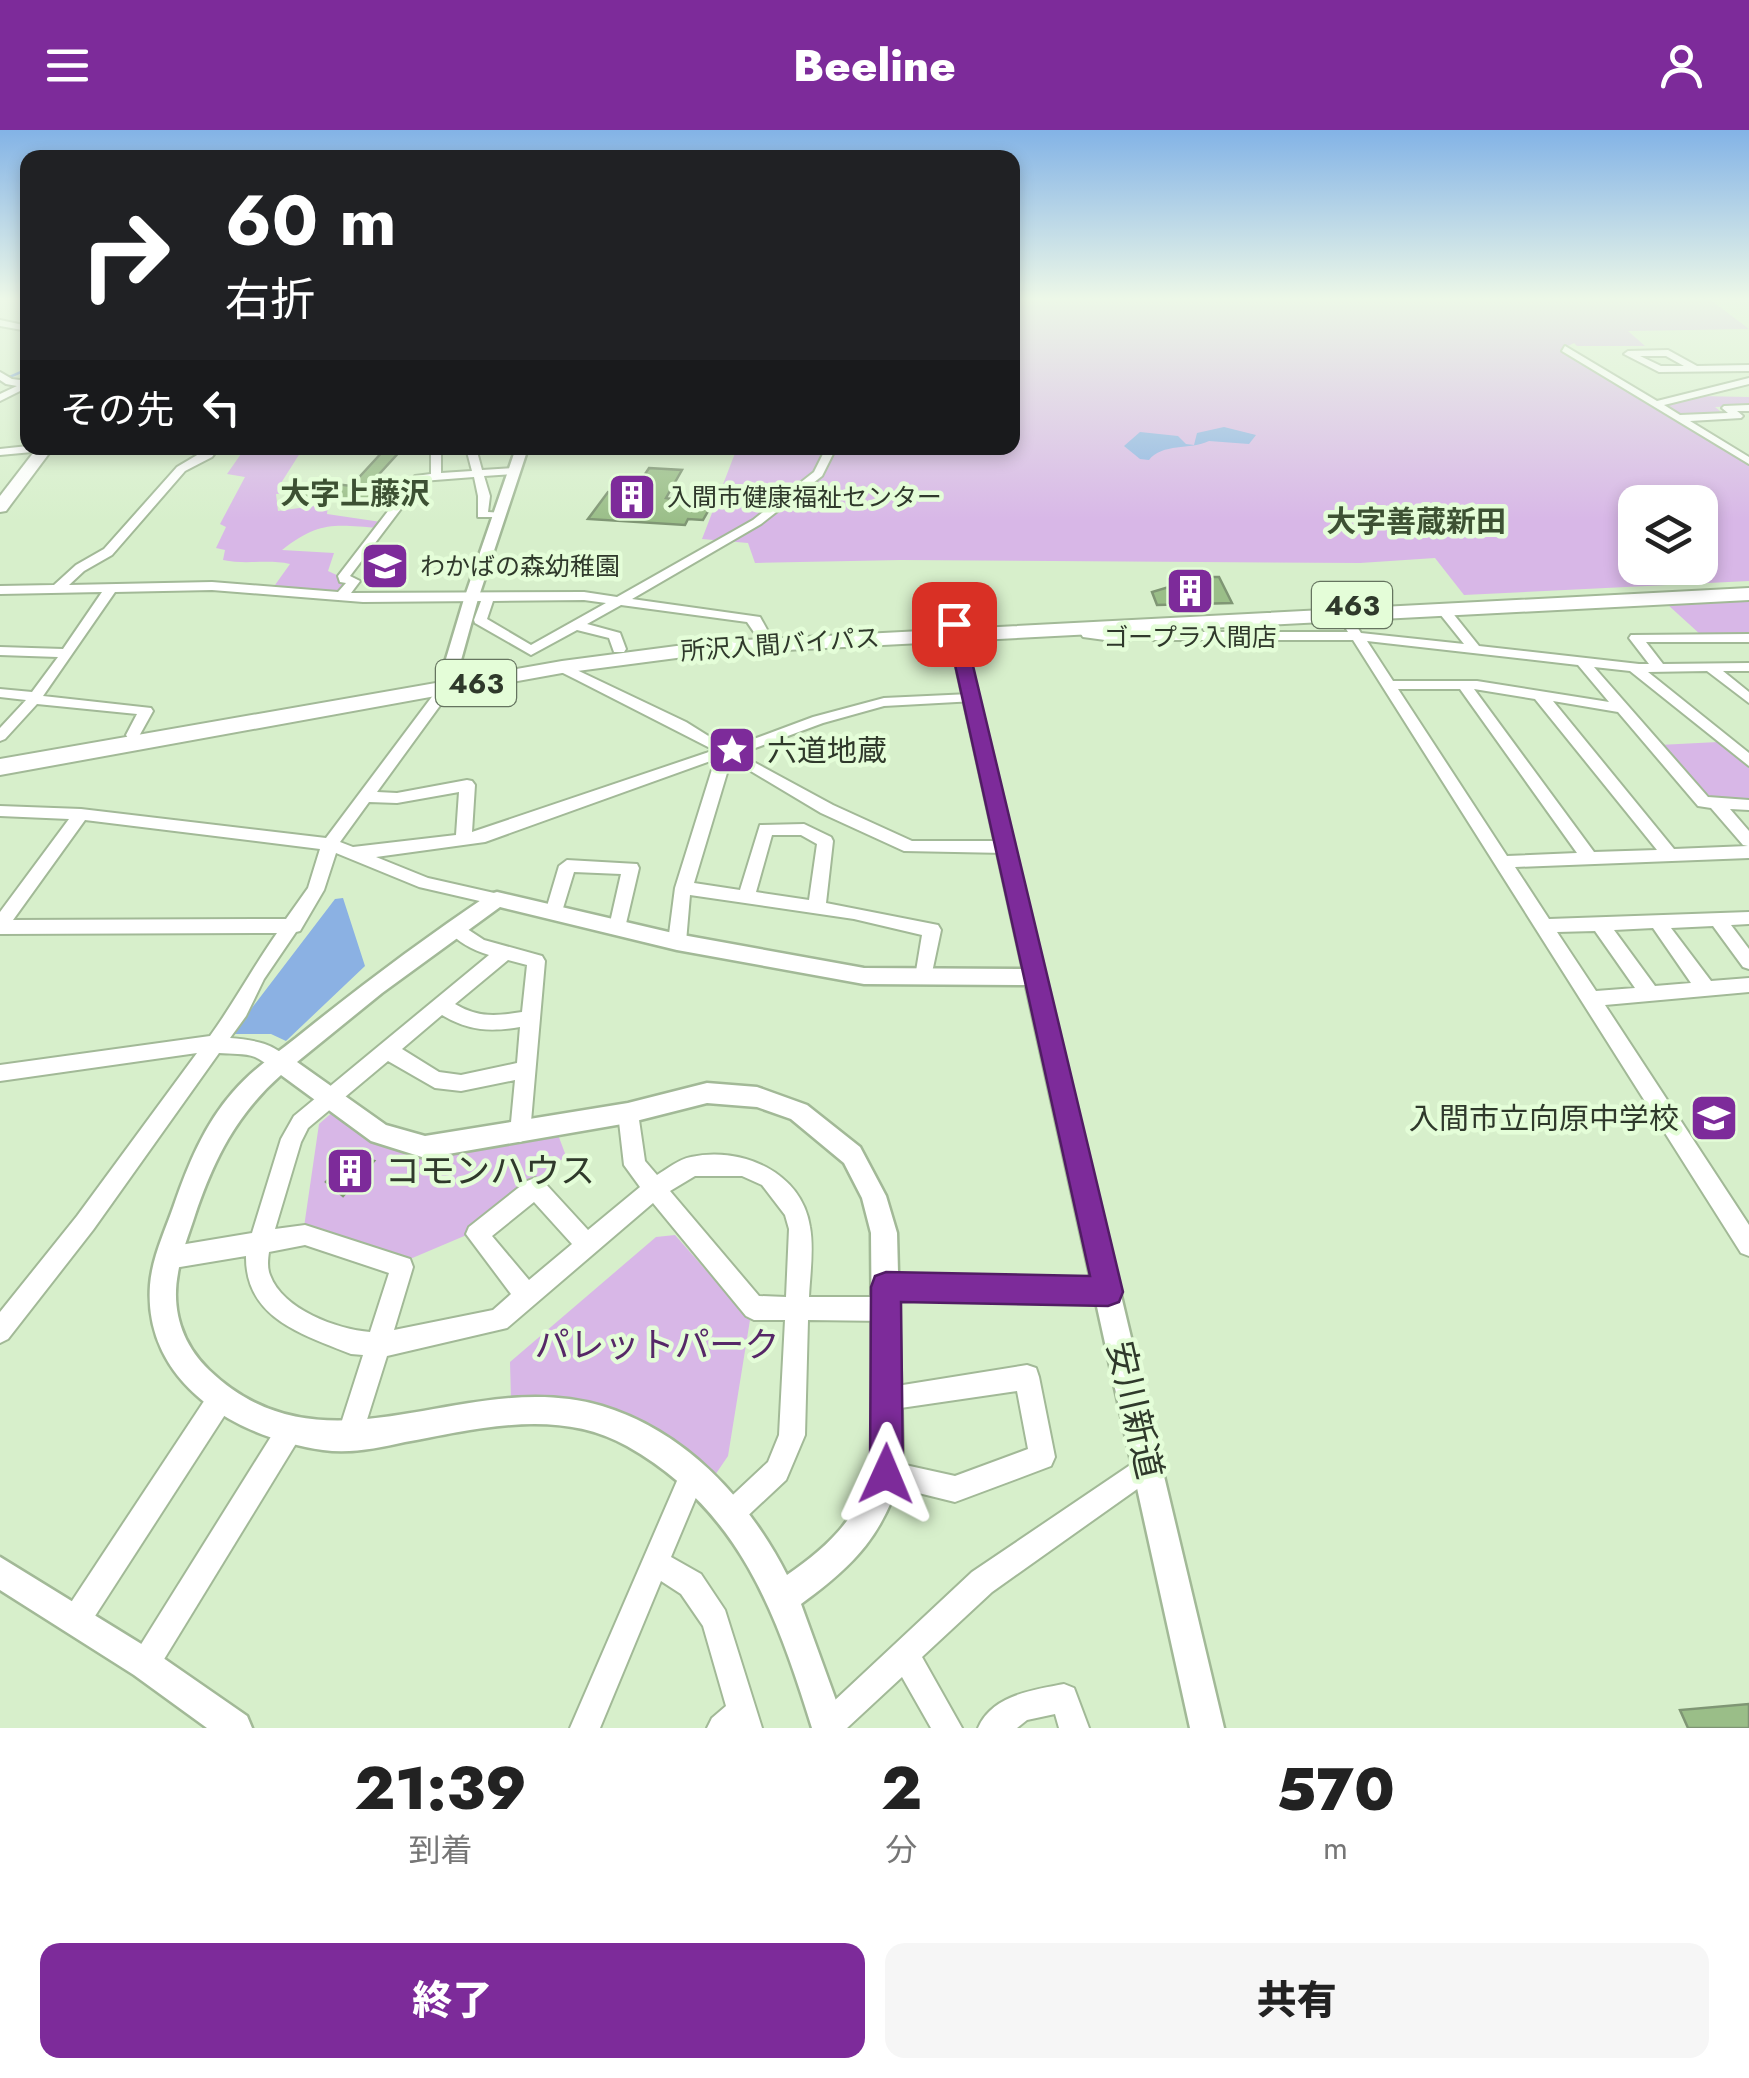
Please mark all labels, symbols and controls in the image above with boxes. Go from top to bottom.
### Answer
text: Beeline [793,33,956,98]
icon: menu [40,38,95,93]
icon: person [1654,38,1709,93]
text: 60 m [225,170,397,271]
icon: right [60,190,190,320]
text: 右折 [225,267,315,332]
icon: left [194,380,249,435]
text: その先 [60,382,174,437]
building icon: 入間市健康福祉センター [606,471,658,523]
district label: 大字上藤沢 [280,472,430,515]
place label: 入間市健康福祉センター [667,479,942,515]
map controls [1618,485,1718,585]
button: layers [1618,485,1718,585]
district label: 大字善蔵新田 [1326,500,1506,543]
school or university icon: わかばの森幼稚園 [359,540,411,592]
place label: わかばの森幼稚園 [420,548,620,584]
building icon: ゴープラ入間店 [1164,565,1216,617]
pin [912,582,997,667]
road number: 463 [1312,582,1392,628]
icon: arrive [927,597,982,652]
street label: 所沢入間バイパス [679,619,881,669]
place label: ゴープラ入間店 [1103,619,1277,655]
road number: 463 [436,660,516,706]
place icon: 六道地蔵 [706,724,758,776]
place label: 六道地蔵 [767,729,887,772]
school or university icon: 入間市立向原中学校 [1688,1092,1740,1144]
place label: 入間市立向原中学校 [1409,1097,1679,1140]
building icon: コモンハウス [324,1145,376,1197]
place label: コモンハウス [385,1146,595,1196]
park label: パレットパーク [534,1320,780,1370]
street label: 安川新道 [1095,1336,1175,1484]
position arrow [834,1422,938,1526]
text: 21:39 [354,1745,527,1832]
text: 2 [881,1745,922,1832]
text: 570 [1276,1746,1395,1833]
text: m [1323,1825,1348,1871]
text: 到着 [409,1827,473,1873]
text: 分 [886,1827,918,1873]
button: 終了 [40,1943,865,2058]
button: 共有 [885,1943,1709,2058]

